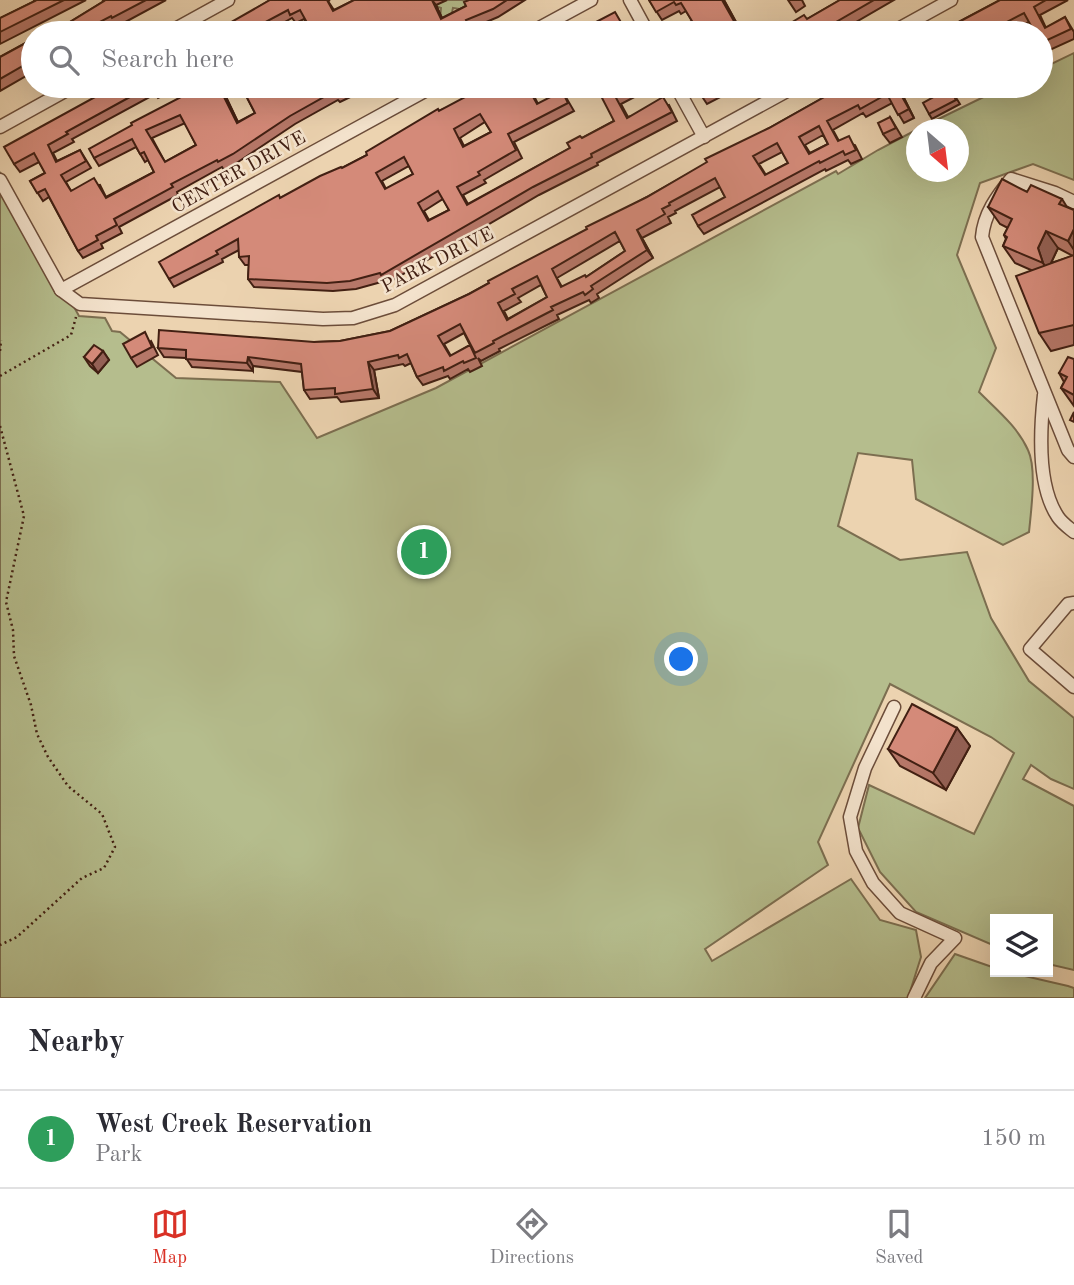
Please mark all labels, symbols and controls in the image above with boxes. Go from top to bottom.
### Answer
search box [21,21,1053,98]
icon: search [45,41,83,79]
text: Search here [101,47,234,73]
north arrow [906,119,969,182]
street label: CENTER DRIVE [169,129,309,218]
street label: PARK DRIVE [379,225,497,298]
pin: 1 [401,526,447,578]
your location [664,642,698,676]
map controls [990,914,1053,977]
button: layers [990,914,1053,977]
text: Nearby [28,1028,125,1058]
text: West Creek Reservation [95,1112,372,1138]
text: 1 [44,1127,58,1150]
text: 150 m [981,1127,1046,1150]
text: Park [95,1143,142,1166]
tab: Map [151,1205,189,1270]
tab: Directions [490,1205,574,1270]
tab: Saved [875,1205,923,1270]

